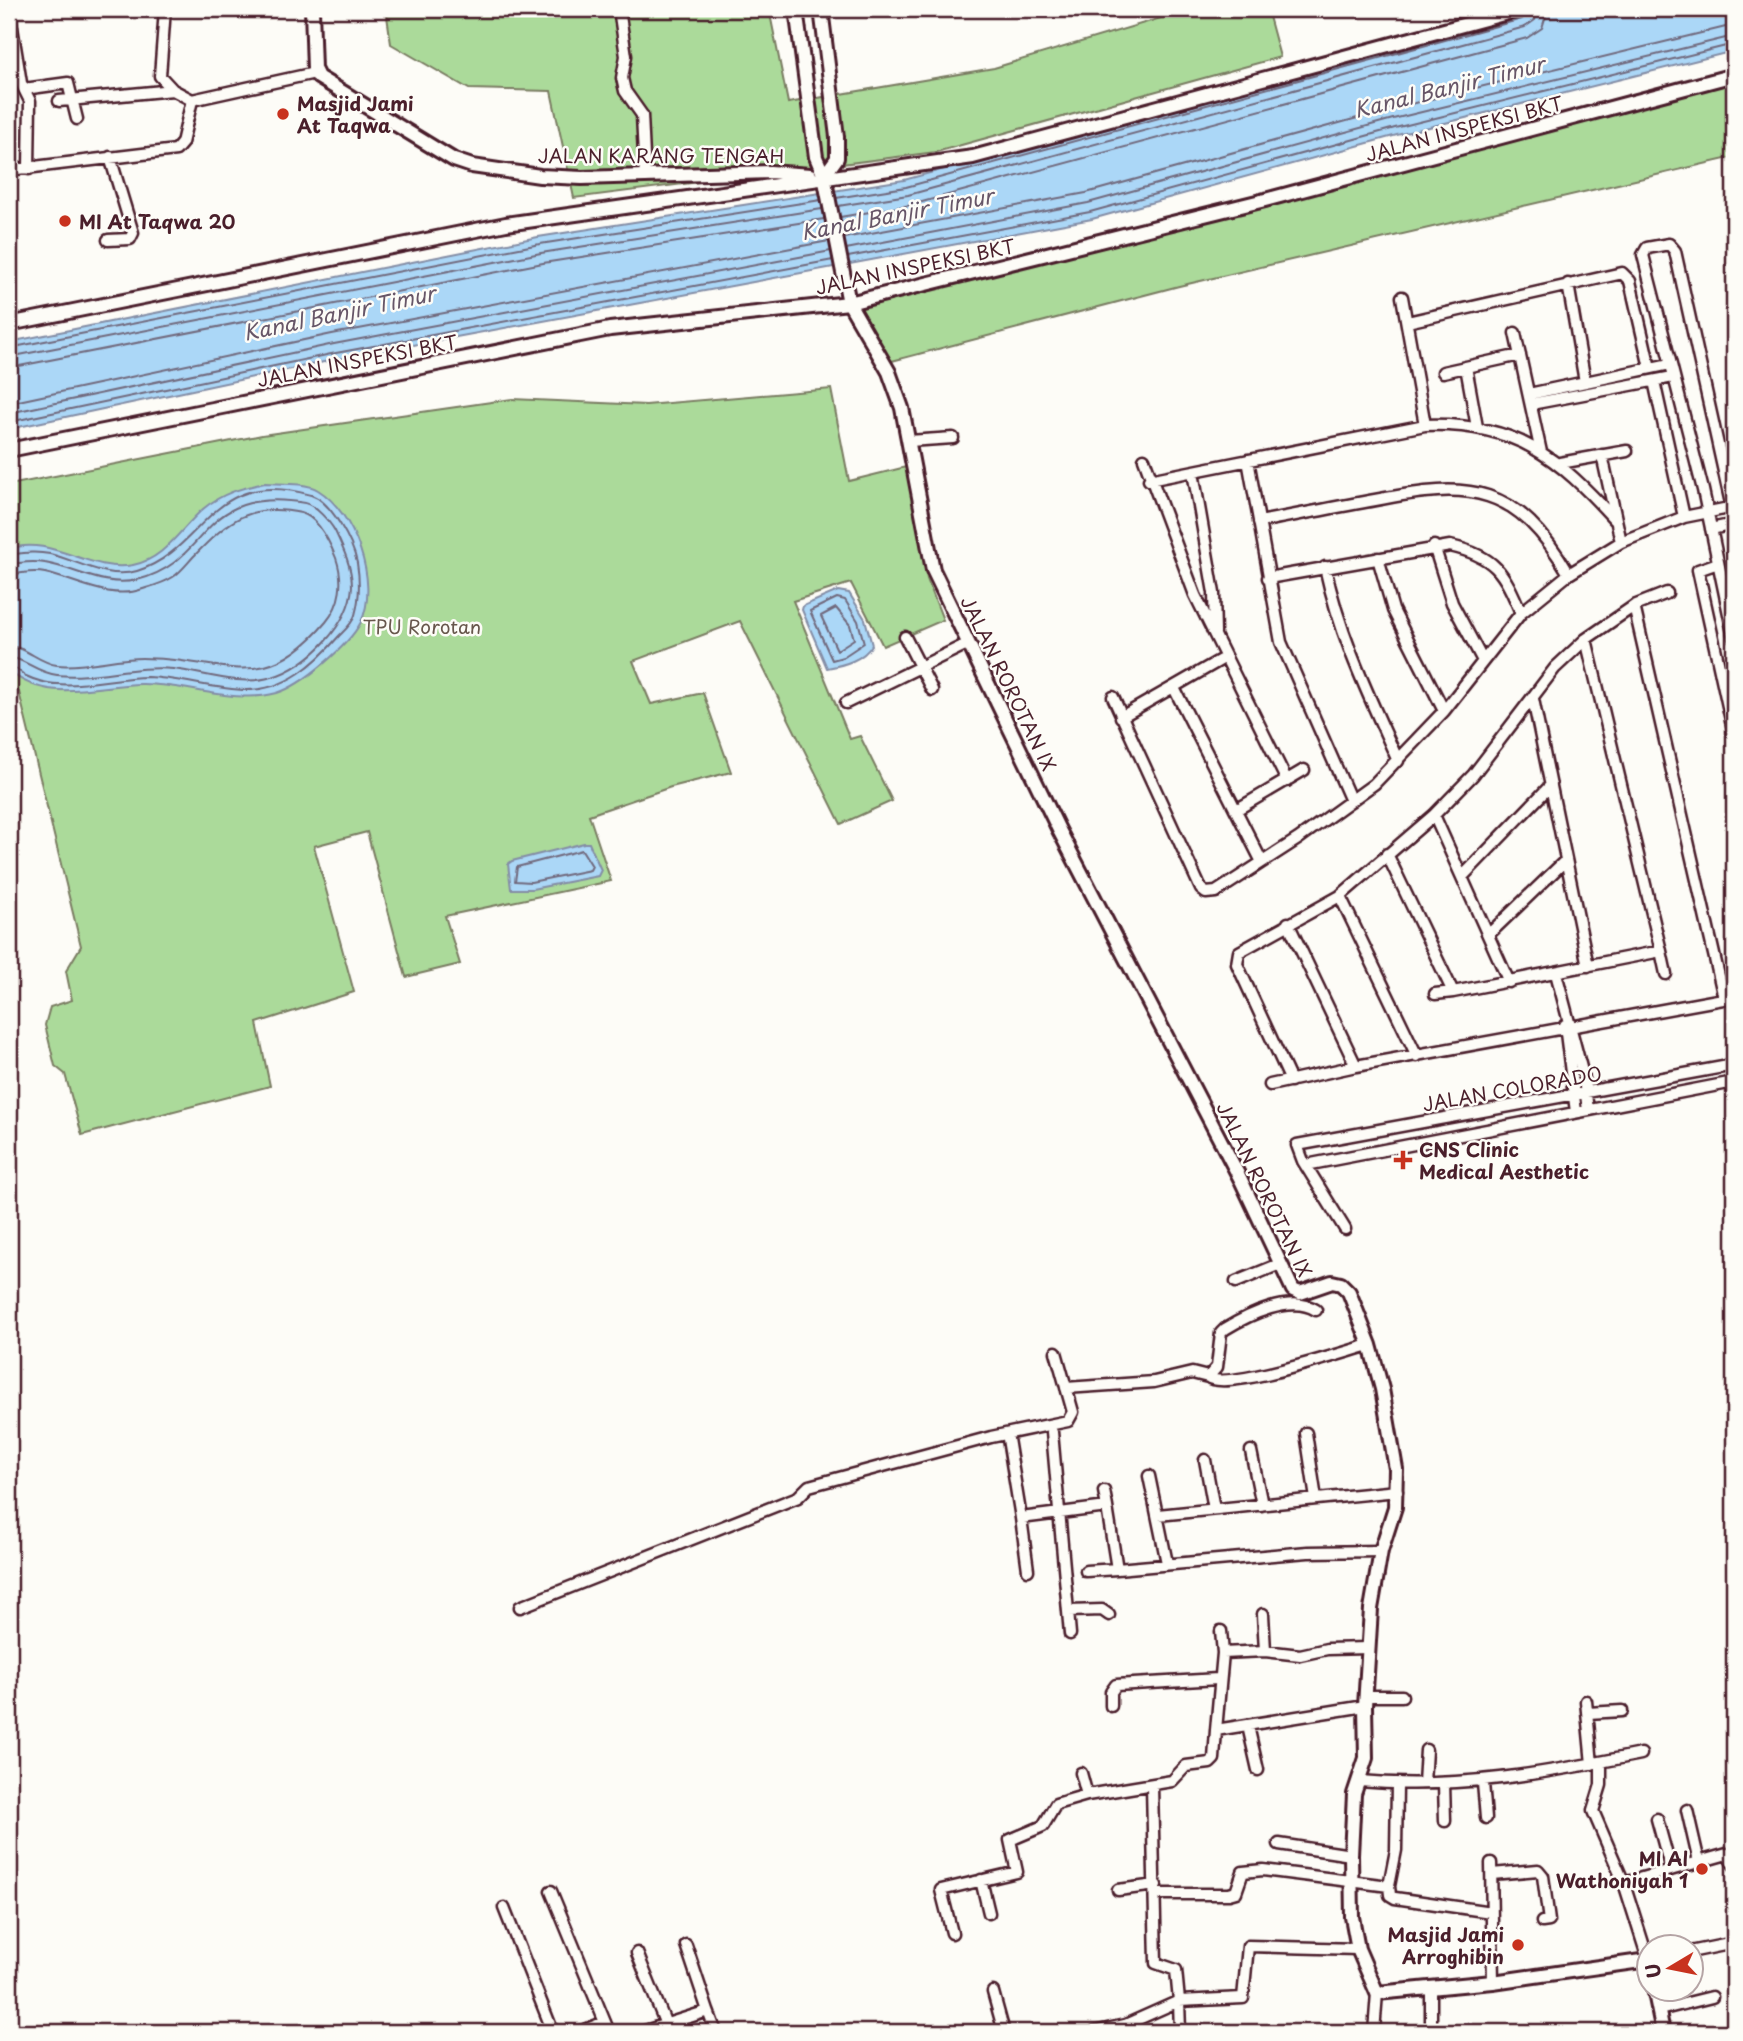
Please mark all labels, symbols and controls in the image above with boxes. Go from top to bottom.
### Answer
water label: Kanal Banjir Timur [1350,46,1551,125]
street label: JALAN INSPEKSI BKT [1362,88,1566,168]
place label: Masjid Jami At Taqwa [297,89,413,139]
marker: Masjid Jami At Taqwa [275,106,291,122]
street label: JALAN KARANG TENGAH [538,141,784,169]
water label: Kanal Banjir Timur [798,178,999,247]
place label: MI At Taqwa 20 [79,207,236,235]
marker: MI At Taqwa 20 [57,213,73,229]
street label: JALAN INSPEKSI BKT [813,231,1017,301]
water label: Kanal Banjir Timur [240,275,441,348]
street label: JALAN INSPEKSI BKT [255,327,460,393]
street label: JALAN ROROTAN IX [954,591,1064,775]
park label: TPU Rorotan [363,612,481,640]
street label: JALAN COLORADO [1420,1058,1604,1118]
street label: JALAN ROROTAN IX [1210,1097,1320,1281]
place label: CNS Clinic Medical Aesthetic [1419,1135,1589,1185]
marker: CNS Clinic Medical Aesthetic [1393,1150,1413,1170]
place label: MI Al Wathoniyah 1 [1556,1844,1688,1894]
marker: MI Al Wathoniyah 1 [1694,1861,1710,1877]
place label: Masjid Jami Arroghibin [1388,1920,1504,1970]
north arrow [1634,1932,1704,2002]
marker: Masjid Jami Arroghibin [1510,1937,1526,1953]
text: U [1637,1962,1667,1981]

